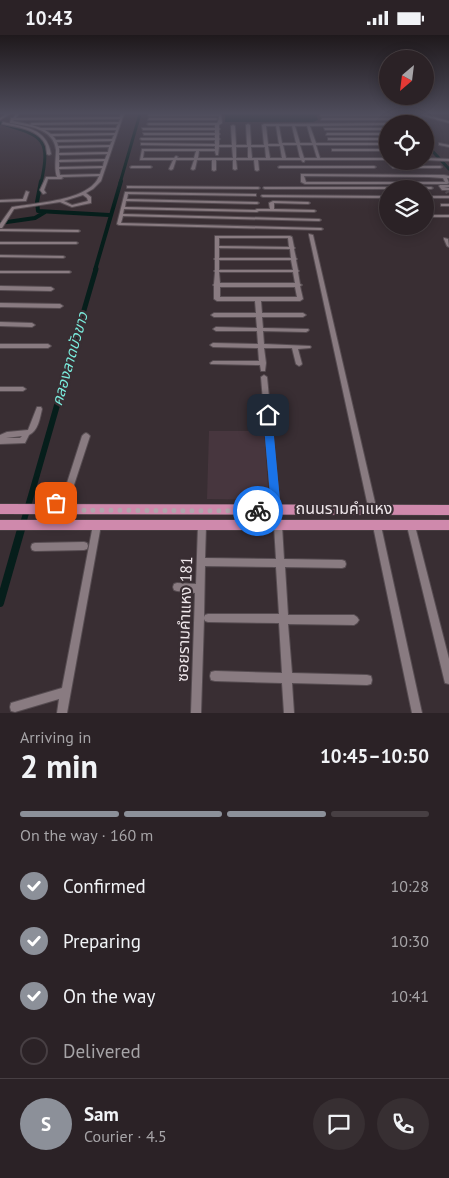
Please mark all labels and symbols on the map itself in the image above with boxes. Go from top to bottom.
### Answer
north arrow [379,50,434,105]
water label: คลองลาดบัวขาว [47,309,92,408]
pin [247,394,289,436]
pin [35,482,77,524]
courier [233,486,283,536]
street label: ถนนรามคำแหง [296,498,392,518]
street label: ซอยรามคำแหง 181 [172,556,196,682]

